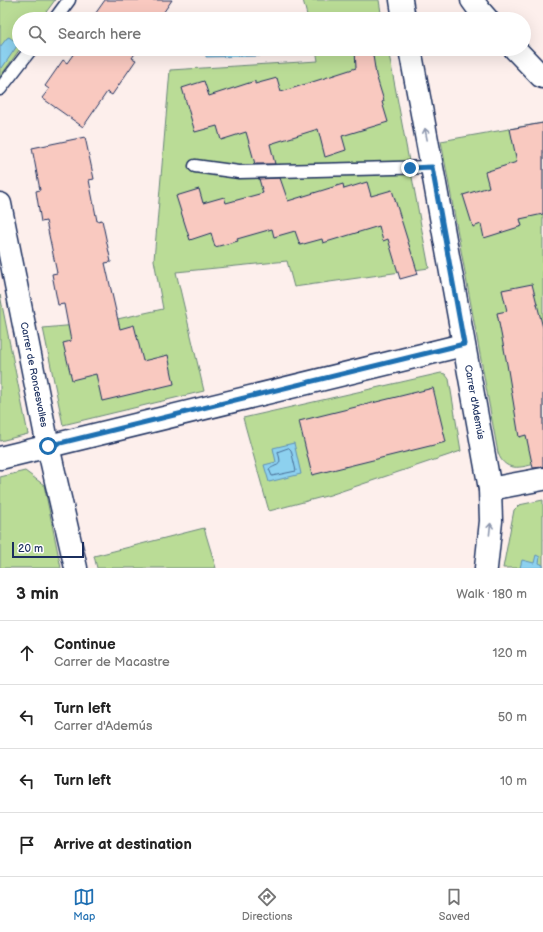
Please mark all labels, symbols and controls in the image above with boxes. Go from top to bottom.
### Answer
search box [12,12,531,56]
icon: search [26,23,48,45]
text: Search here [58,25,141,44]
one-way arrow [422,128,430,141]
route end [401,159,419,177]
street label: Carrer de Roncesvalles [18,321,50,428]
street label: Carrer d'Ademús [462,364,487,441]
route start [39,437,57,455]
one-way arrow [487,523,494,536]
scale bar [12,540,84,559]
text: 20 m [18,542,43,555]
text: 3 min [16,584,59,604]
text: Walk · 180 m [456,586,527,602]
text: Continue [54,635,116,654]
icon: ahead [16,642,38,664]
text: 120 m [492,645,527,661]
text: Carrer de Macastre [54,654,170,670]
text: Turn left [54,699,111,718]
icon: left [16,706,38,728]
text: 50 m [498,709,527,725]
text: Carrer d'Ademús [54,718,152,734]
icon: left [16,770,38,792]
text: Turn left [54,771,111,790]
text: 10 m [500,773,527,789]
icon: arrive [16,834,38,856]
text: Arrive at destination [54,835,192,854]
tab: Map [73,886,95,923]
tab: Directions [242,886,292,923]
tab: Saved [439,886,470,923]

